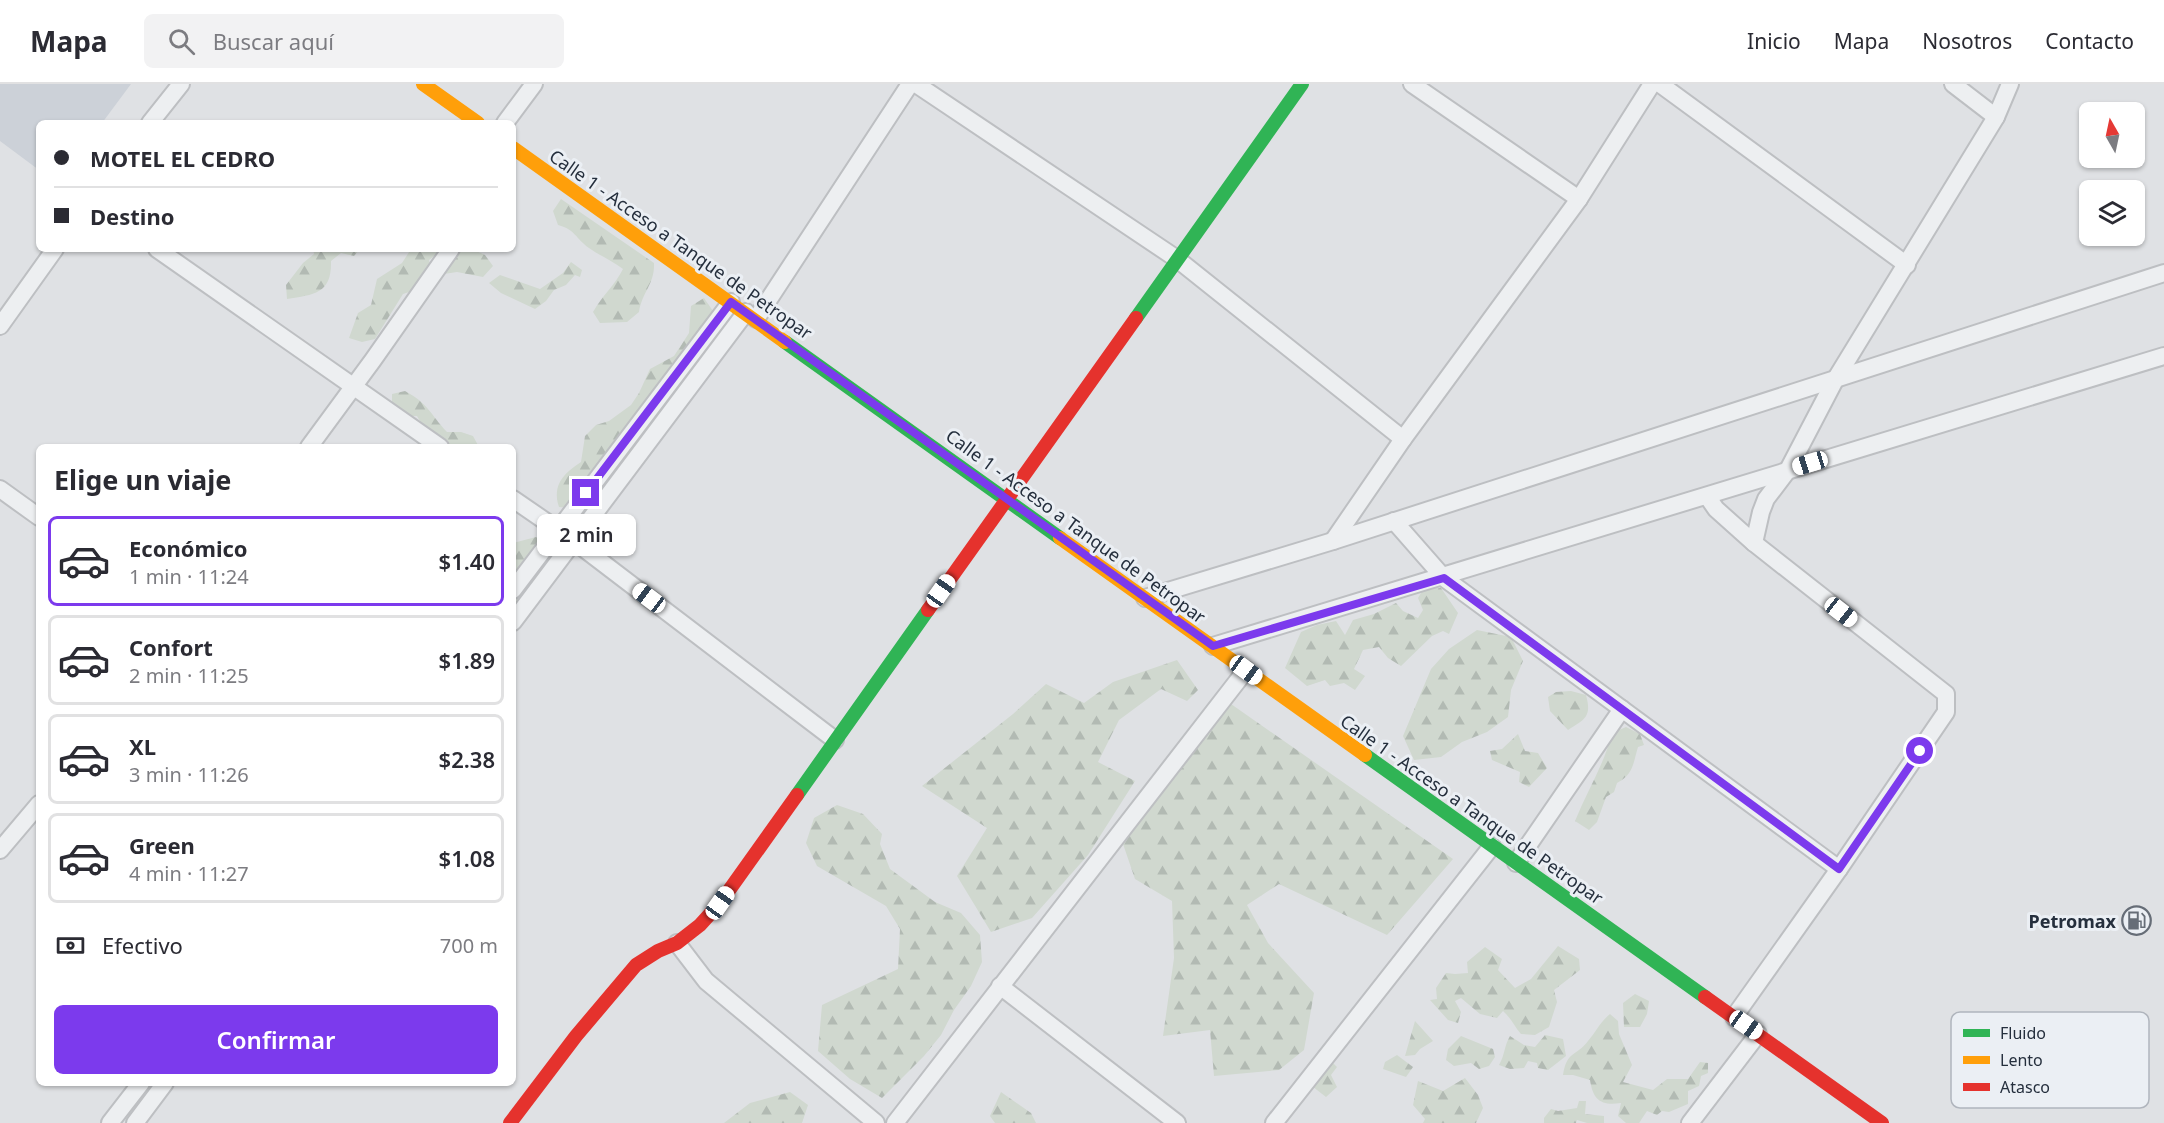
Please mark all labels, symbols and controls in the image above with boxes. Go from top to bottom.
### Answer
search box [144,14,564,68]
text: Mapa [30,22,108,60]
icon: search [165,25,198,58]
text: Buscar aquí [213,26,334,56]
text: Inicio [1747,27,1801,55]
text: Mapa [1834,27,1889,55]
text: Nosotros [1922,27,2012,55]
text: Contacto [2045,27,2134,55]
north arrow [2079,102,2145,168]
map controls [2079,102,2145,246]
text: MOTEL EL CEDRO [90,143,275,173]
street label: Calle 1 - Acceso a Tanque de Petropar [545,144,818,345]
button: layers [2079,180,2145,246]
text: Destino [90,201,174,231]
street label: Calle 1 - Acceso a Tanque de Petropar [941,423,1211,629]
car [1790,449,1830,477]
text: Elige un viaje [54,461,231,498]
route end [572,479,599,506]
callout: 2 min [536,514,636,556]
text: 2 min [559,521,614,548]
text: Económico [129,533,248,563]
icon: car [57,534,111,588]
text: $1.40 [439,546,495,576]
text: 1 min · 11:24 [129,563,249,590]
car [923,571,959,611]
car [629,580,669,616]
car [1821,594,1861,630]
text: Confort [129,632,213,662]
icon: car [57,633,111,687]
text: $1.89 [439,645,495,675]
car [1226,652,1266,688]
text: 2 min · 11:25 [129,662,249,689]
street label: Calle 1 - Acceso a Tanque de Petropar [1336,709,1609,910]
text: XL [129,731,156,761]
icon: car [57,732,111,786]
route start [1906,737,1933,764]
text: $2.38 [439,744,495,774]
text: 3 min · 11:26 [129,761,249,788]
text: Green [129,830,195,860]
icon: car [57,831,111,885]
text: $1.08 [439,843,495,873]
text: 4 min · 11:27 [129,860,249,887]
car [702,883,738,923]
fuel station icon: Petromax [2121,905,2153,937]
place label: Petromax [2029,909,2117,933]
icon: cash [54,929,87,962]
text: Efectivo [102,930,183,960]
text: 700 m [440,932,498,959]
button: Confirmar [54,1005,498,1074]
car [1726,1007,1766,1043]
legend [1951,1012,2149,1108]
text: Fluido [2000,1022,2046,1044]
text: Lento [2000,1049,2043,1071]
text: Atasco [2000,1076,2050,1098]

